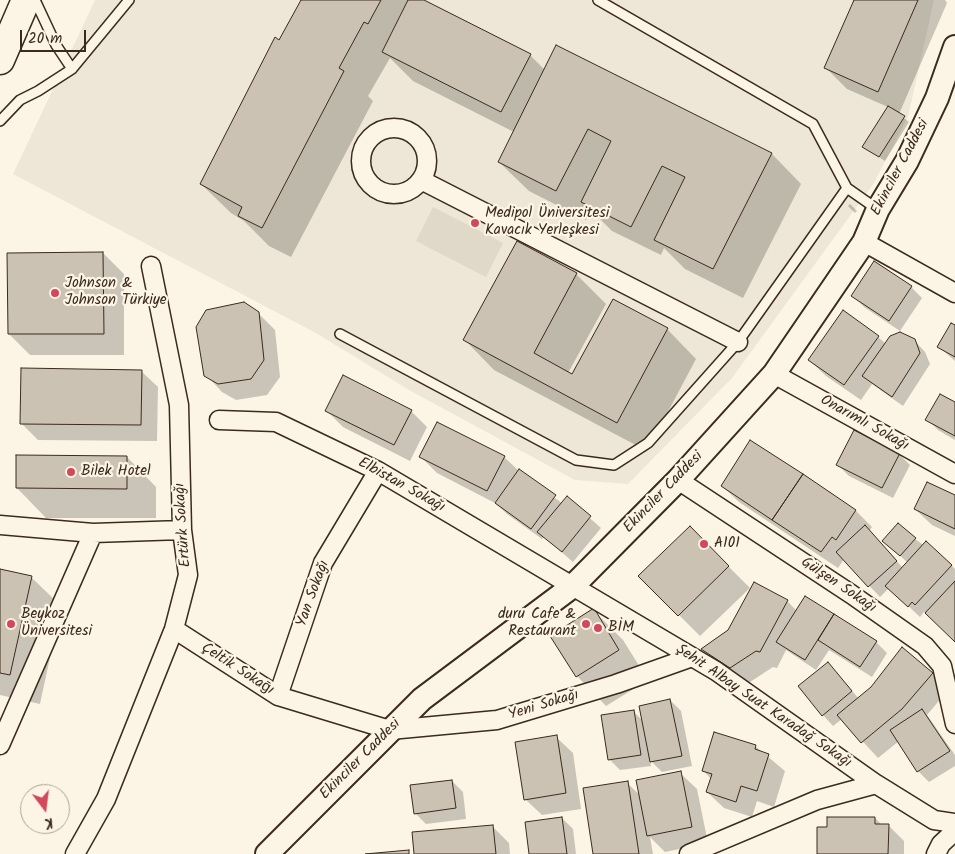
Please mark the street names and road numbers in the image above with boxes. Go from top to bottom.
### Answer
street label: Ekinciler Caddesi [868,117,934,219]
street label: Onarımlı Sokağı [817,392,911,456]
street label: Ekinciler Caddesi [620,448,708,538]
street label: Elbistan Sokağı [354,455,448,517]
street label: Ertürk Sokağı [172,482,196,568]
street label: Gülşen Sokağı [797,554,879,618]
street label: Yan Sokağı [294,558,334,630]
street label: Çeltik Sokaḡı [197,640,277,700]
street label: Şehit Albay Suat Karadağ Sokağı [672,641,854,773]
street label: Yeni Sokağı [507,687,581,725]
street label: Ekinciler Caddesi [317,716,405,804]

